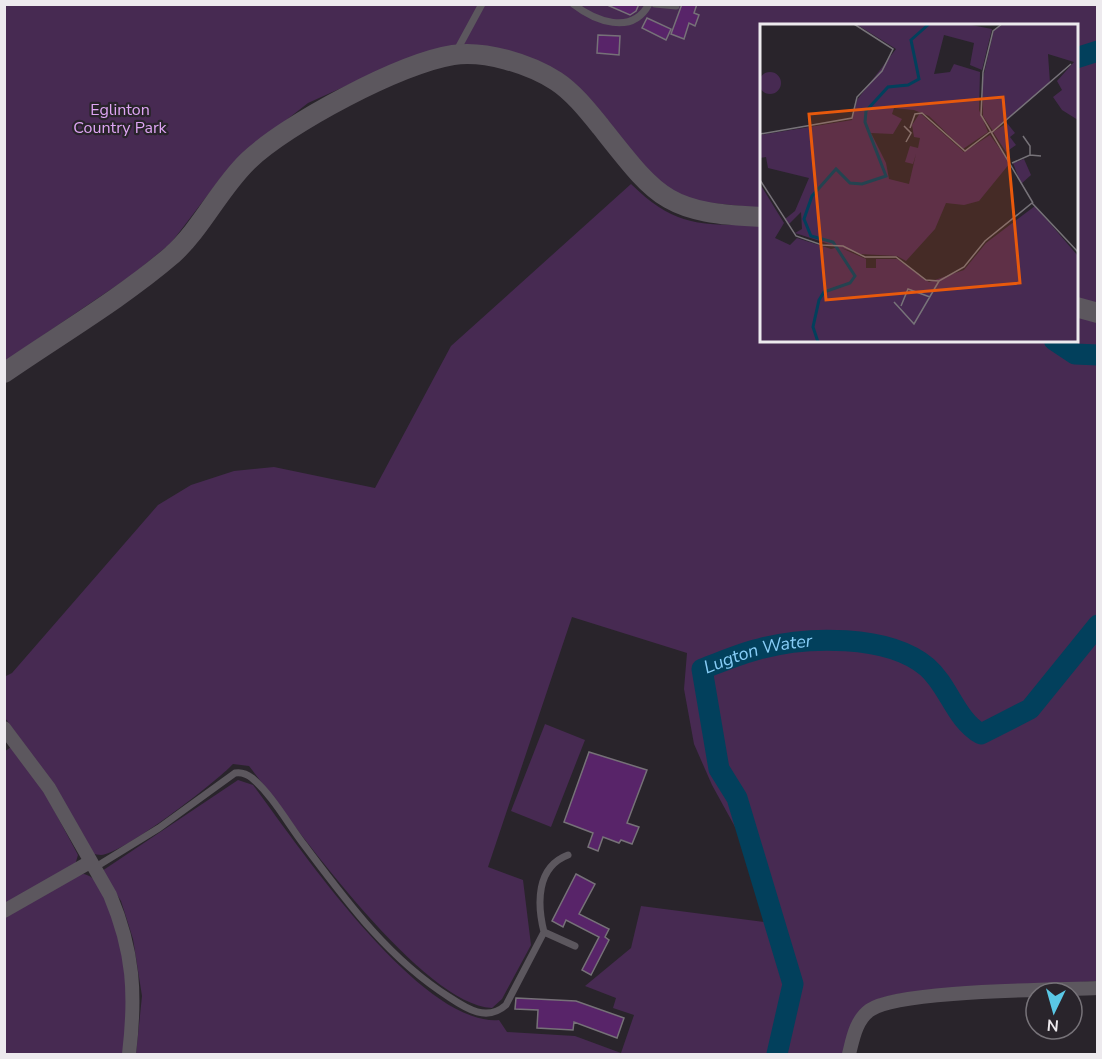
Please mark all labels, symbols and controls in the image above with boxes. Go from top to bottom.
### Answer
inset map [760,24,1078,342]
park label: Eglinton Country Park [73,99,168,139]
water label: Lugton Water [700,629,813,679]
north arrow [1024,981,1084,1041]
text: N [1046,1013,1060,1036]

